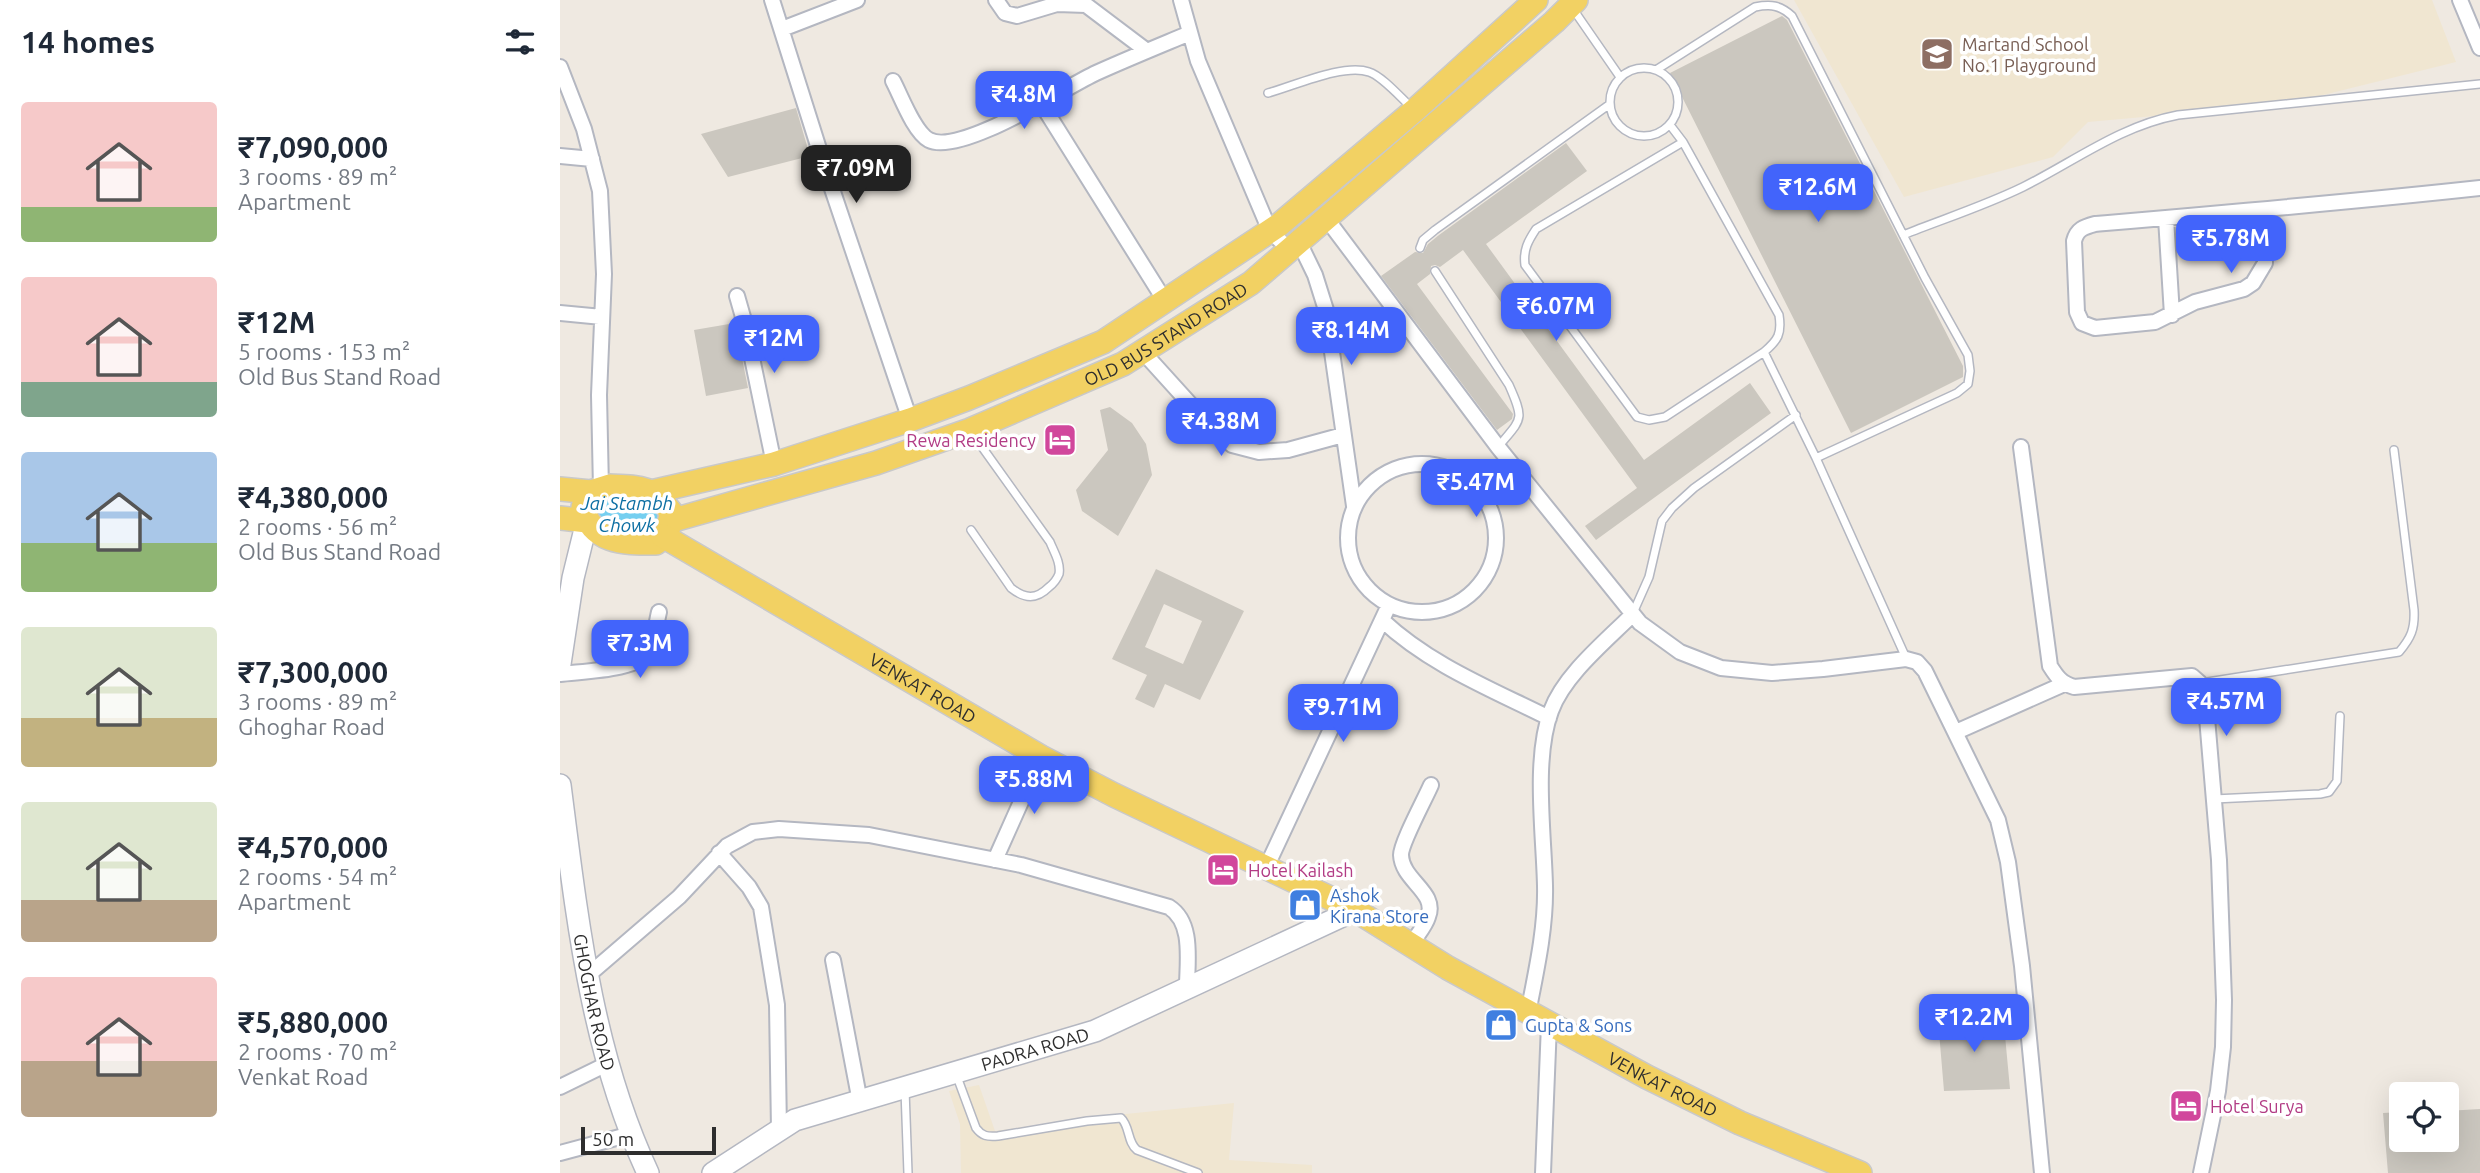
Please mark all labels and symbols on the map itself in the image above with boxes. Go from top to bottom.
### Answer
place label: Martand School No.1 Playground [1962,34,2096,75]
school or university icon: Martand School No.1 Playground [1918,35,1956,73]
pin: ₹4.8M [975,72,1073,131]
pin: ₹7.09M [799,146,913,205]
pin: ₹12.6M [1761,164,1875,224]
pin: ₹5.78M [2174,216,2288,275]
street label: OLD BUS STAND ROAD [1081,278,1251,390]
pin: ₹6.07M [1499,284,1613,343]
pin: ₹8.14M [1294,308,1408,367]
pin: ₹12M [733,316,815,375]
pin: ₹4.38M [1164,398,1278,458]
hotel icon: Rewa Residency [1041,421,1079,459]
place label: Rewa Residency [906,430,1036,450]
pin: ₹5.47M [1419,460,1533,519]
water label: Jai Stambh Chowk [580,492,673,536]
pin: ₹7.3M [591,620,689,680]
street label: VENKAT ROAD [866,649,980,727]
pin: ₹4.57M [2169,678,2283,738]
pin: ₹9.71M [1286,684,1400,744]
pin: ₹5.88M [977,756,1091,816]
hotel icon: Hotel Kailash [1204,851,1242,889]
place label: Hotel Kailash [1248,860,1354,880]
place label: Ashok Kirana Store [1330,885,1429,926]
shop icon: Ashok Kirana Store [1286,886,1324,924]
street label: GHOGHAR ROAD [570,932,619,1073]
pin: ₹12.2M [1917,995,2031,1054]
shop icon: Gupta & Sons [1482,1006,1520,1044]
place label: Gupta & Sons [1525,1015,1632,1035]
street label: PADRA ROAD [979,1023,1091,1074]
street label: VENKAT ROAD [1605,1048,1721,1120]
hotel icon: Hotel Surya [2167,1087,2205,1125]
place label: Hotel Surya [2210,1096,2304,1116]
scale bar [581,1124,716,1156]

